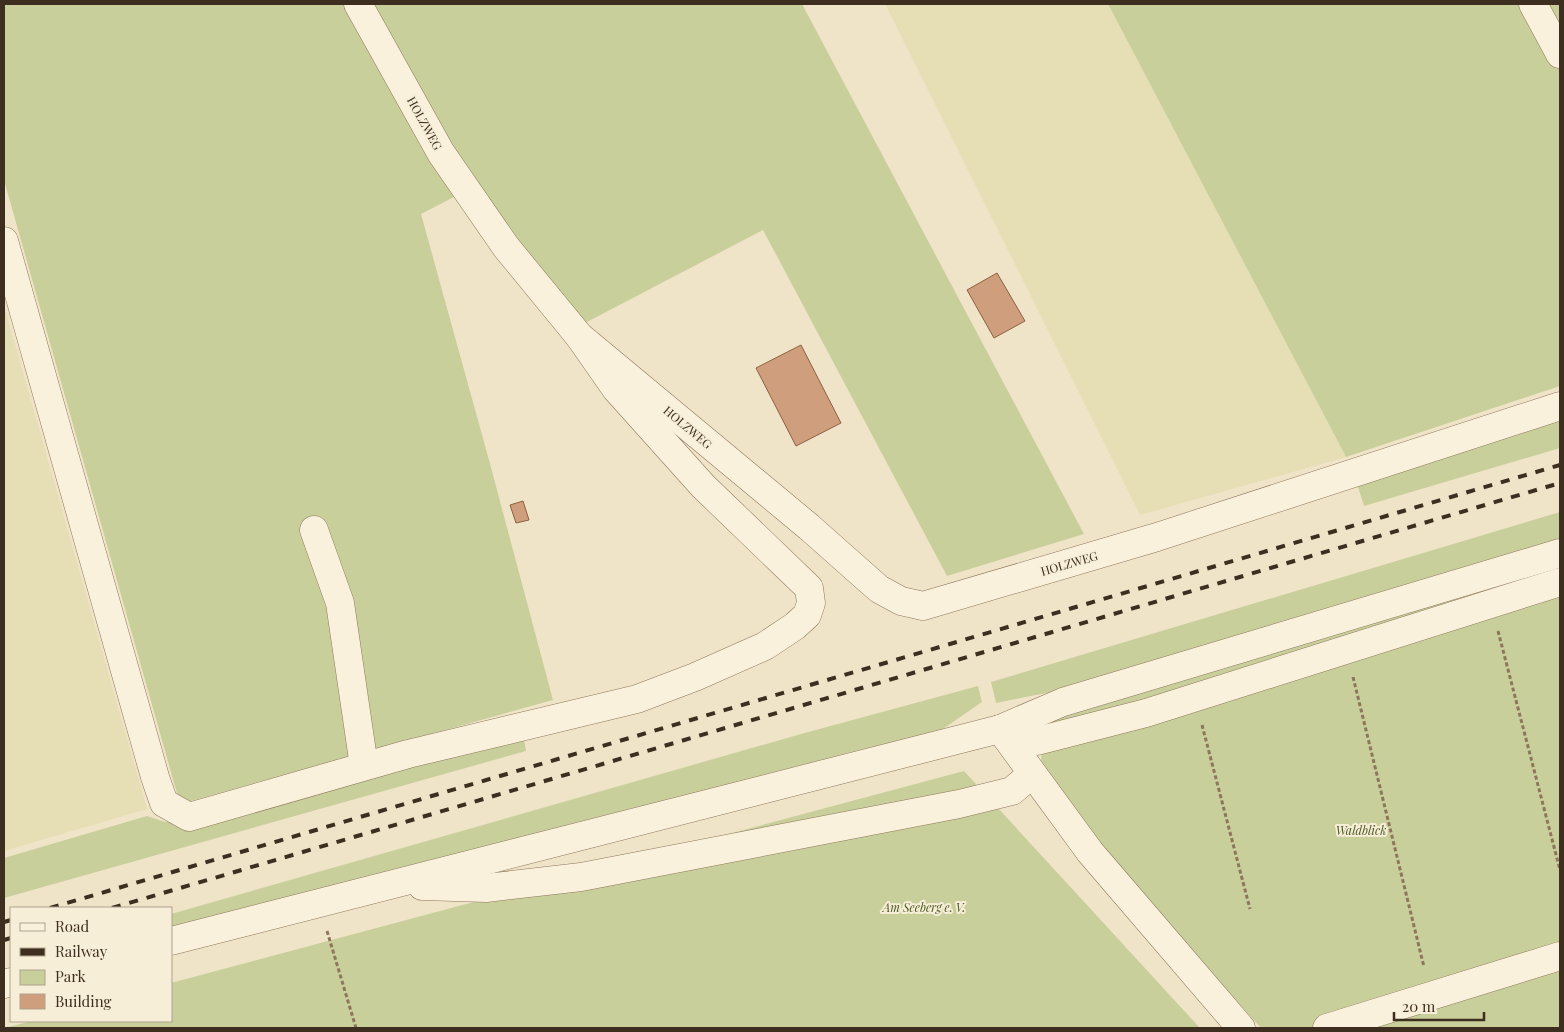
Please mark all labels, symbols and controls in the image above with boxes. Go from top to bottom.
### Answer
street label: HOLZWEG [404,94,446,153]
street label: HOLZWEG [660,402,716,452]
street label: HOLZWEG [1039,547,1100,579]
park label: Waldblick [1336,822,1386,838]
park label: Am Seeberg e. V. [881,899,965,915]
legend [10,907,172,1022]
text: Road [55,916,89,936]
text: Railway [55,941,108,961]
text: Park [55,966,87,986]
scale bar [1394,990,1484,1022]
text: Building [55,991,112,1011]
text: 20 m [1402,996,1436,1016]

